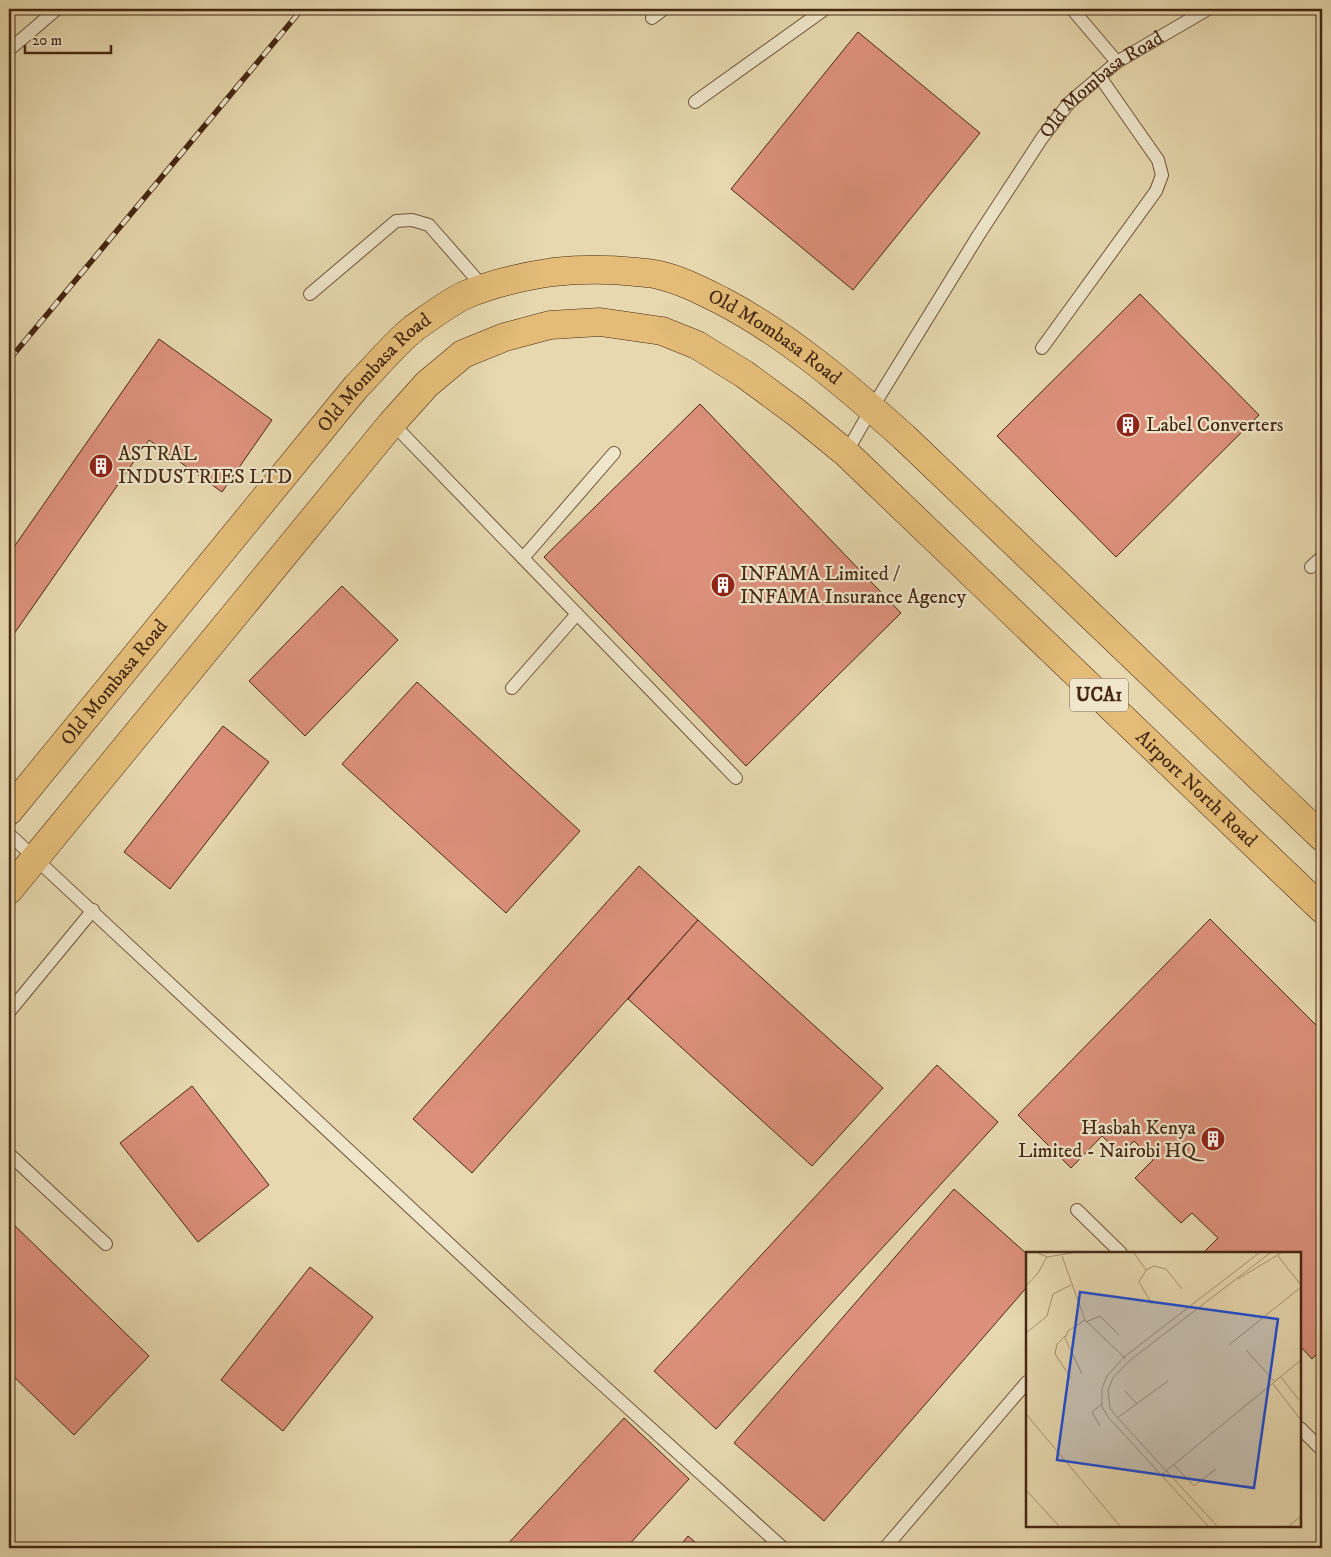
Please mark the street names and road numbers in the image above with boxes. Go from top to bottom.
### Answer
street label: Old Mombasa Road [1034,25,1168,143]
street label: Old Mombasa Road [704,283,847,390]
street label: Old Mombasa Road [312,307,436,437]
street label: Old Mombasa Road [55,614,173,751]
road number: UCA1 [1070,678,1128,712]
street label: Airport North Road [1130,725,1262,853]

